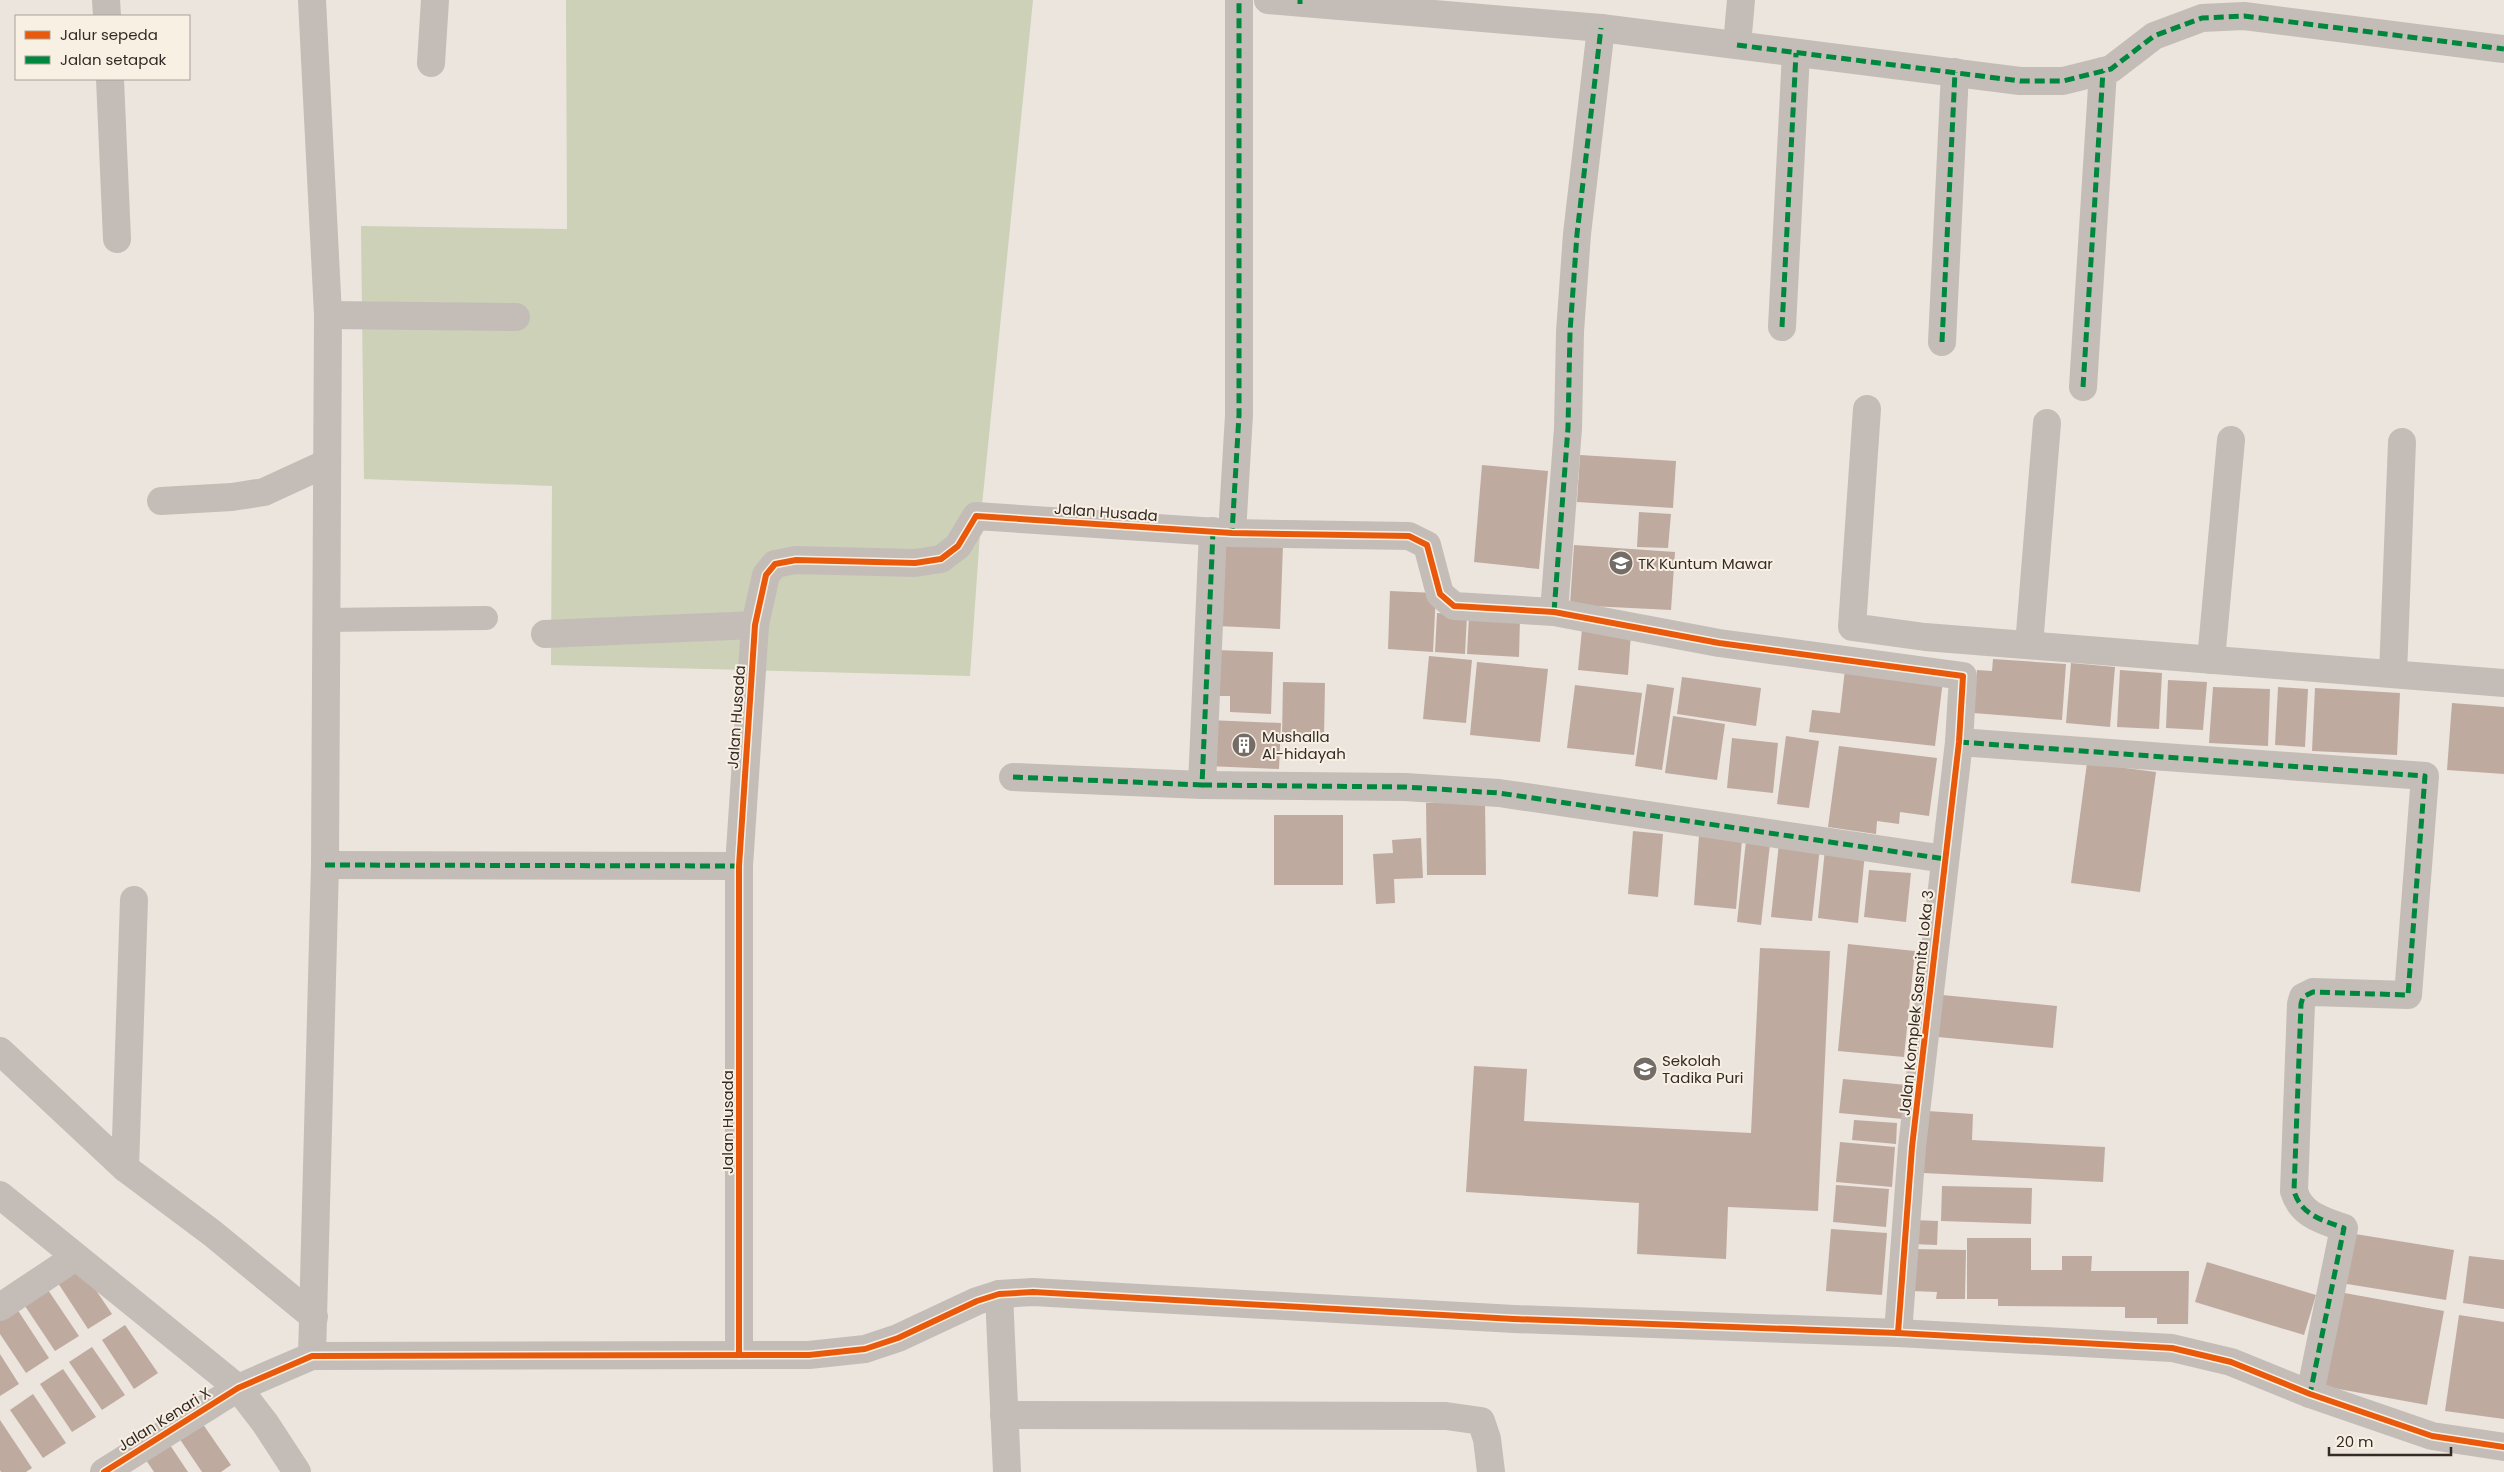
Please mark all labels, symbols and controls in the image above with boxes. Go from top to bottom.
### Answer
legend [15,15,190,80]
text: Jalur sepeda [60,24,158,45]
text: Jalan setapak [60,49,167,70]
street label: Jalan Husada [1054,498,1158,526]
school or university icon: TK Kuntum Mawar [1608,550,1634,576]
place label: TK Kuntum Mawar [1638,553,1773,574]
street label: Jalan Husada [722,665,750,769]
place label: Mushalla Al-hidayah [1262,726,1346,764]
building icon: Mushalla Al-hidayah [1231,732,1257,758]
street label: Jalan Komplek Sasmita Loka 3 [1894,889,1938,1117]
place label: Sekolah Tadika Puri [1662,1050,1744,1088]
school or university icon: Sekolah Tadika Puri [1632,1056,1658,1082]
street label: Jalan Husada [717,1070,738,1174]
street label: Jalan Kenari X [113,1382,215,1456]
scale bar [2329,1424,2452,1456]
text: 20 m [2336,1431,2374,1452]

